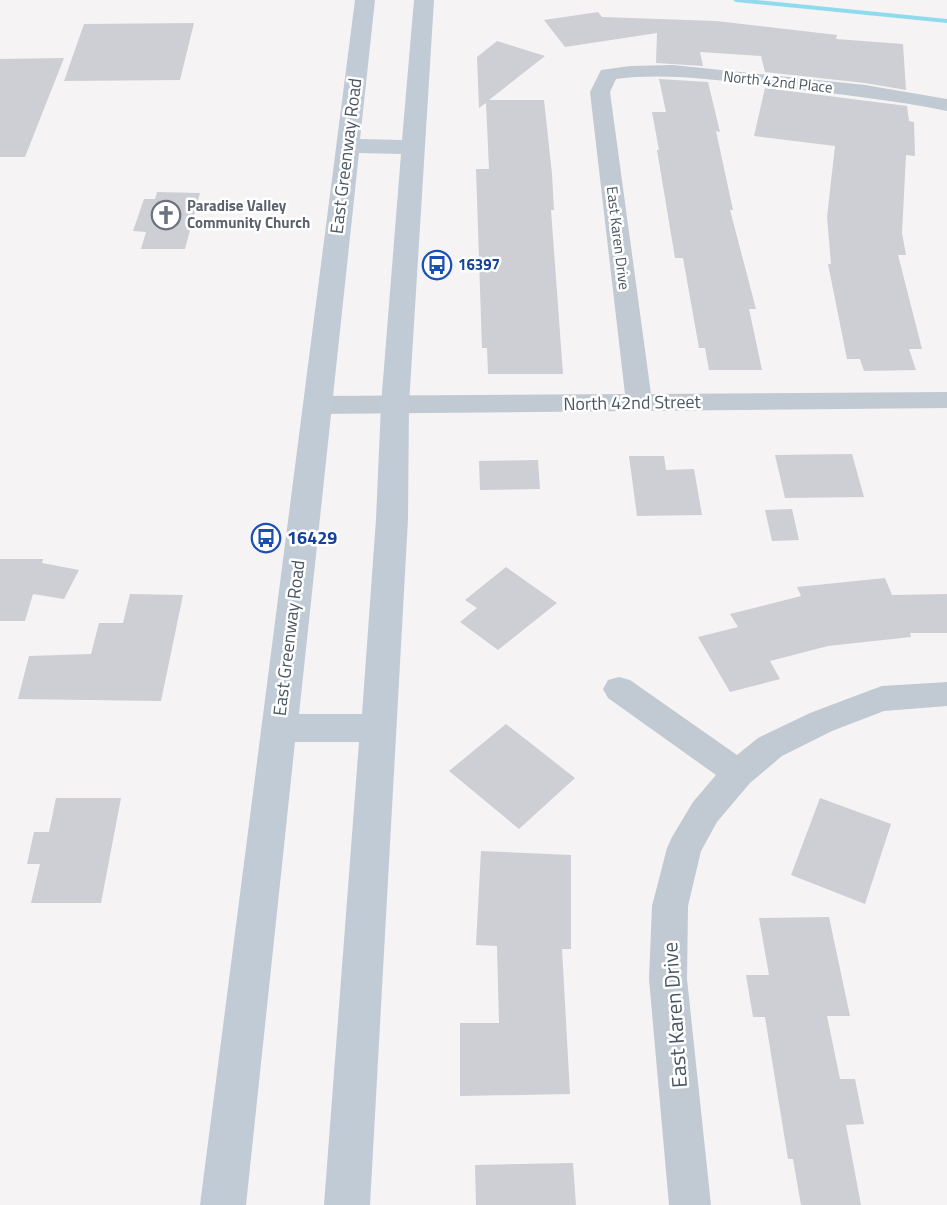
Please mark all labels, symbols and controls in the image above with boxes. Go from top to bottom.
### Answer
street label: North 42nd Place [722,64,834,99]
street label: East Greenway Road [323,77,368,235]
street label: East Karen Drive [601,185,636,291]
place label: Paradise Valley Community Church [187,194,310,234]
church icon: Paradise Valley Community Church [150,199,182,231]
bus stop icon: 16397 [421,249,453,281]
place label: 16397 [458,253,500,276]
street label: North 42nd Street [563,388,702,417]
bus stop icon: 16429 [250,522,282,554]
place label: 16429 [287,524,337,551]
street label: East Greenway Road [266,559,311,717]
street label: East Karen Drive [653,941,695,1089]

